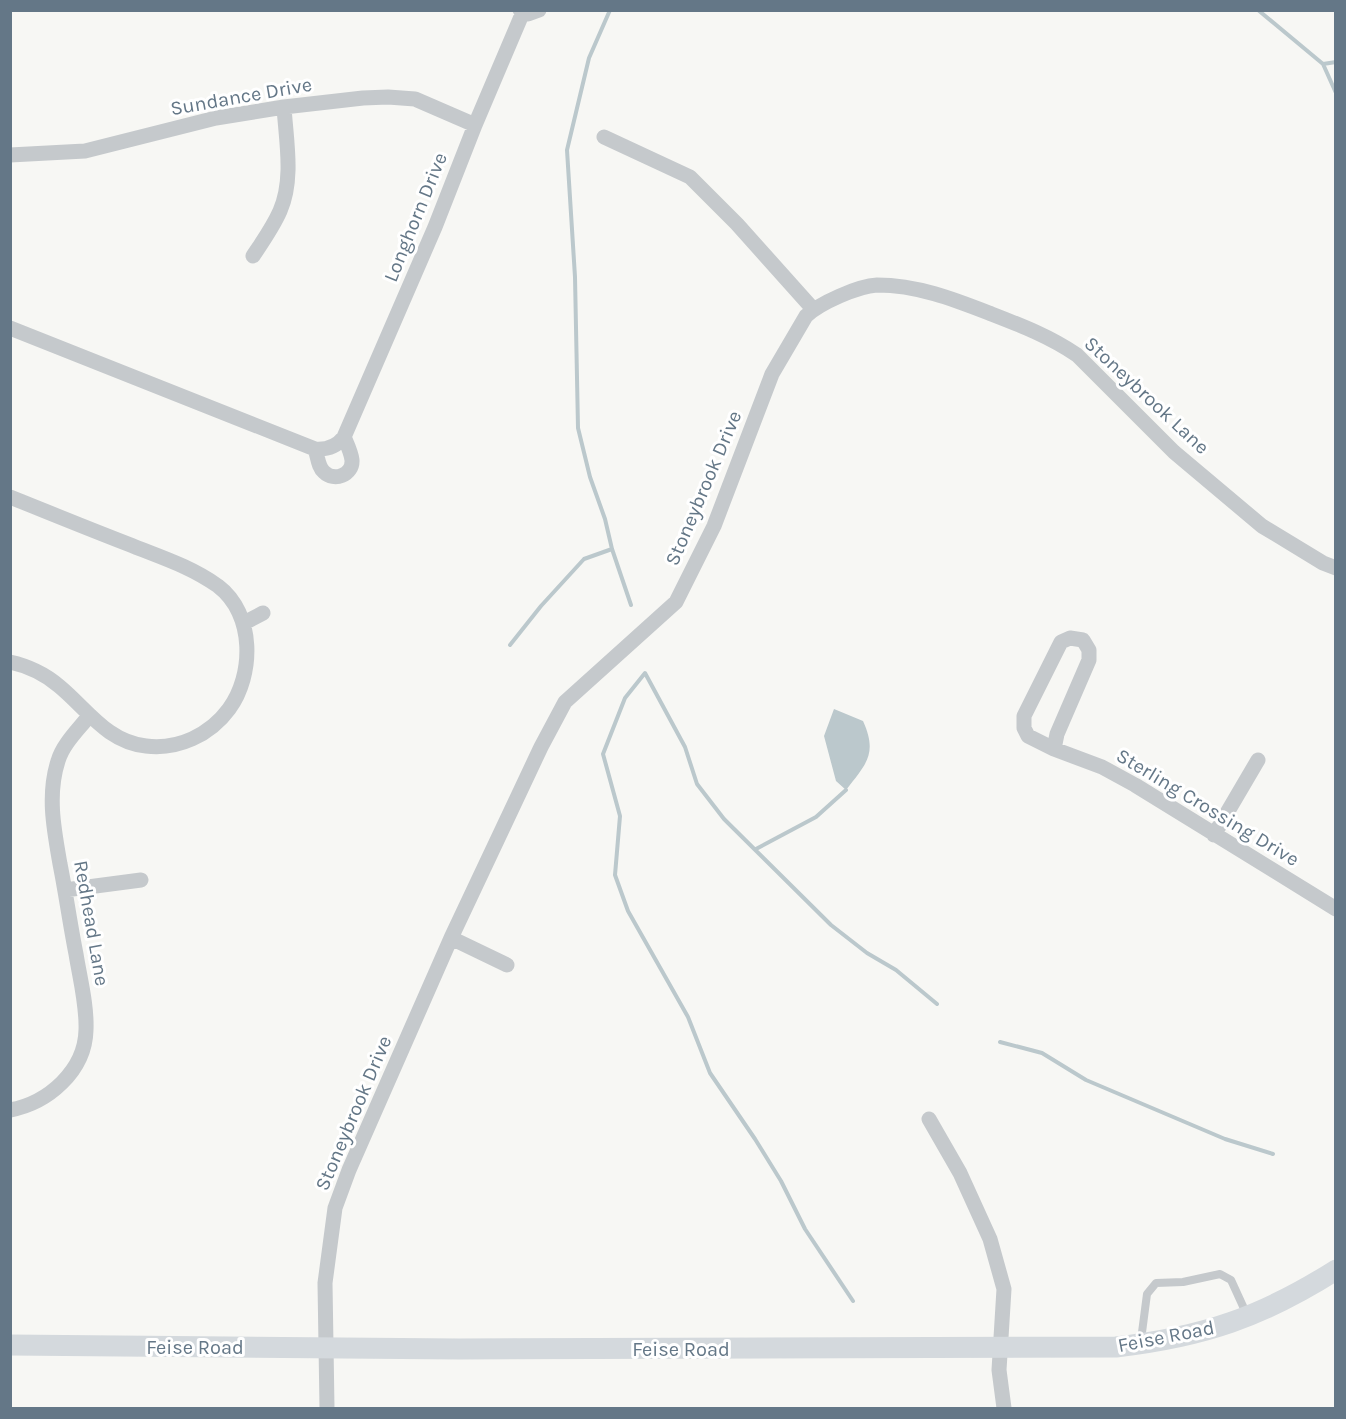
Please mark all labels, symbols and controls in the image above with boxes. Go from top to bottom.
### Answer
street label: Sundance Drive [169,73,314,120]
street label: Longhorn Drive [379,149,452,285]
street label: Stoneybrook Lane [1080,332,1214,459]
street label: Stoneybrook Drive [660,407,746,569]
street label: Sterling Crossing Drive [1112,744,1303,871]
street label: Redhead Lane [69,859,114,988]
street label: Stoneybrook Drive [310,1032,396,1194]
street label: Feise Road [1116,1316,1216,1357]
street label: Feise Road [146,1336,244,1359]
street label: Feise Road [632,1338,730,1361]

